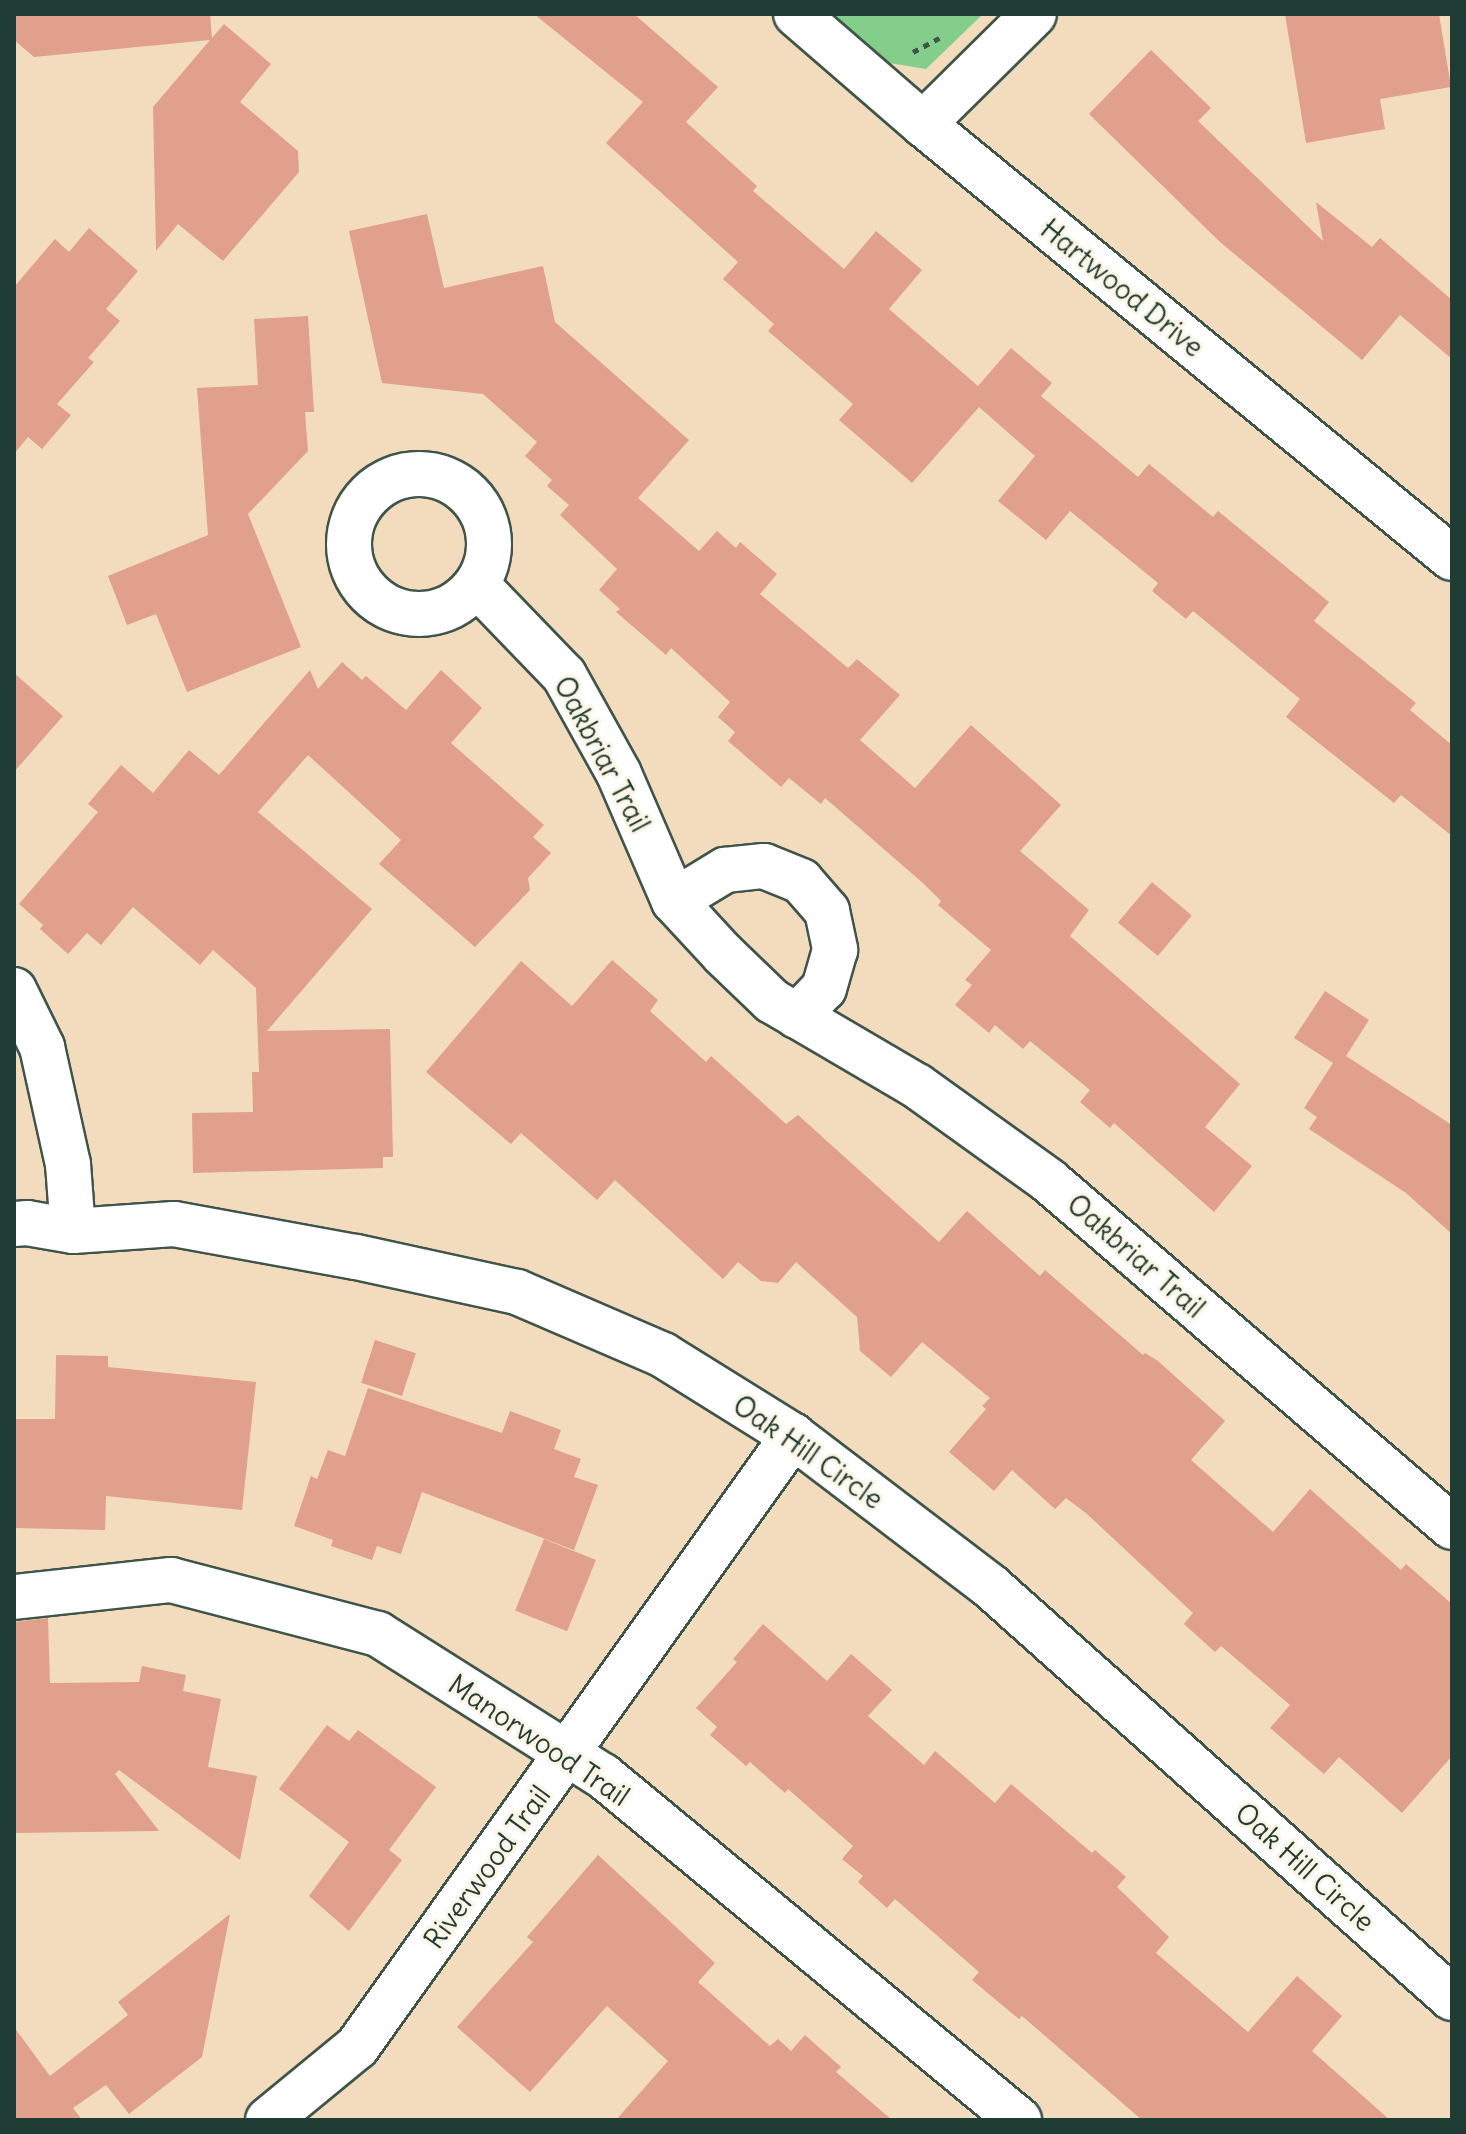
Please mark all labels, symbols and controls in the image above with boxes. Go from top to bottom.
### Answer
street label: Hartwood Drive [1034,212,1210,364]
street label: Oakbriar Trail [547,670,657,838]
street label: Oakbriar Trail [1060,1187,1212,1325]
street label: Oak Hill Circle [726,1388,890,1516]
street label: Manorwood Trail [442,1667,636,1813]
street label: Riverwood Trail [417,1779,557,1955]
street label: Oak Hill Circle [1228,1796,1382,1938]

